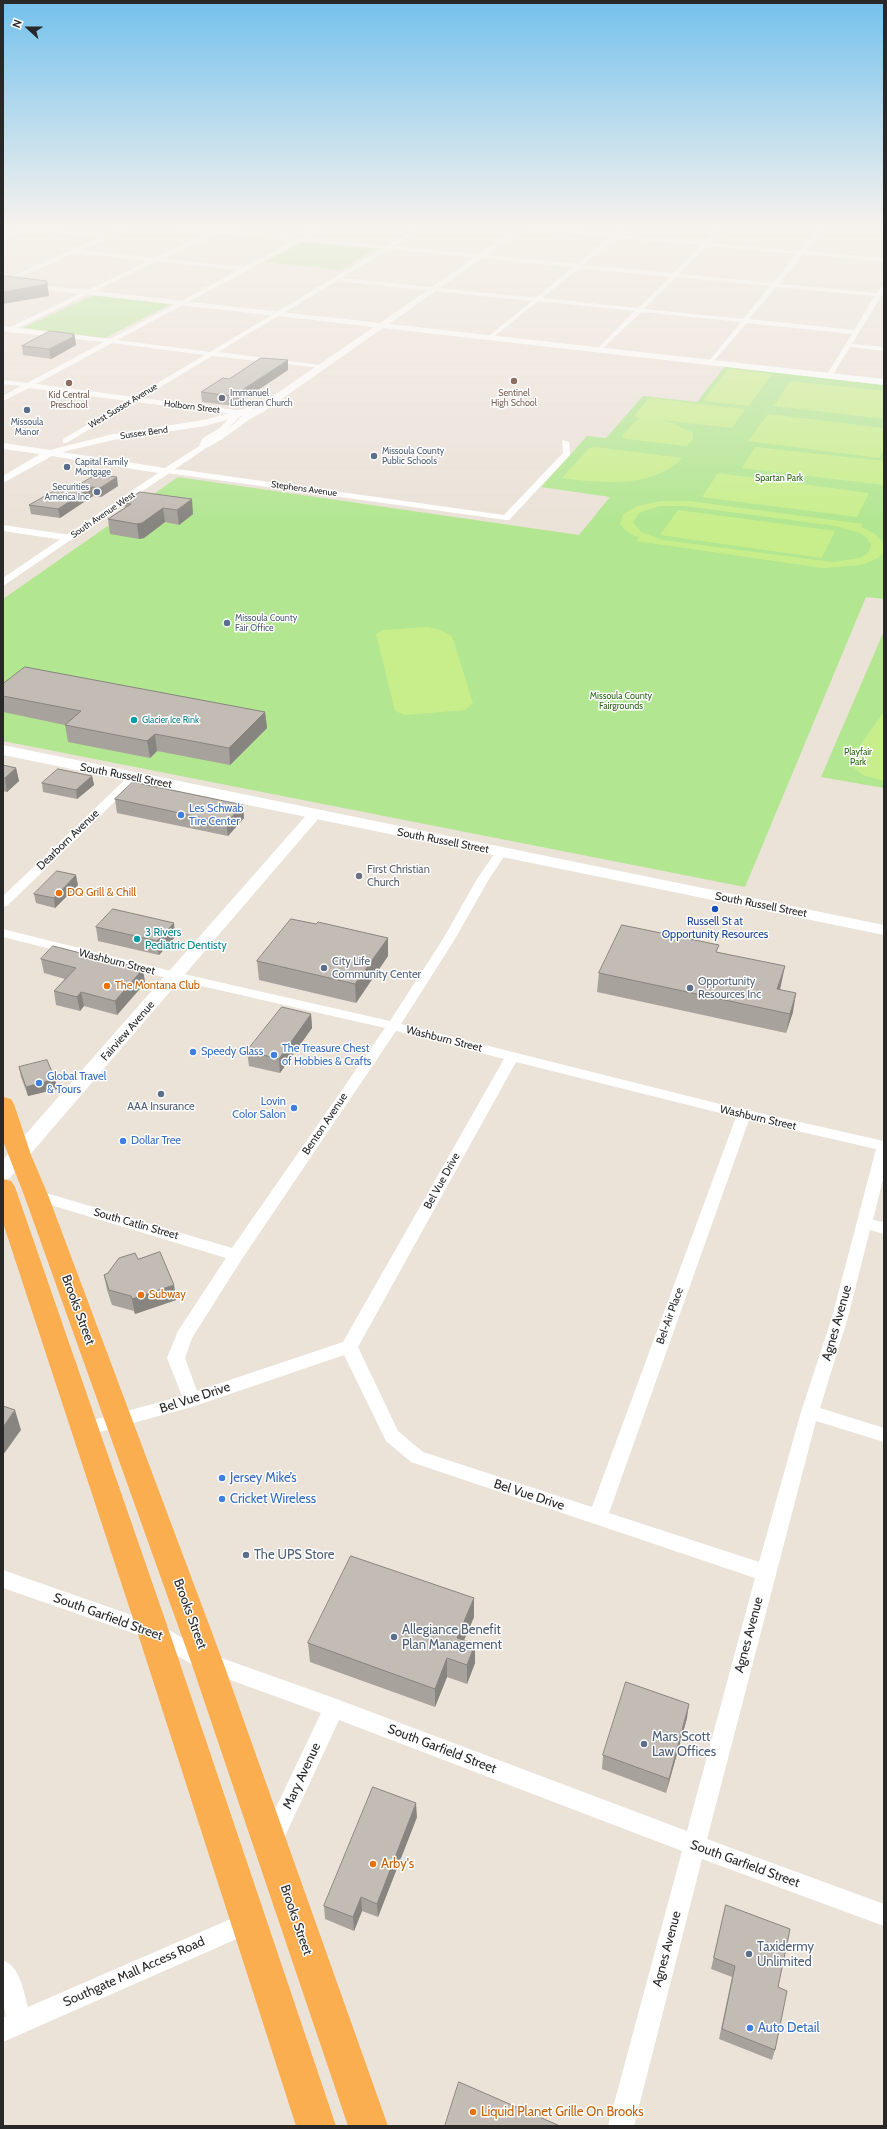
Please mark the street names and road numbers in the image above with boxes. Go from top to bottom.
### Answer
street label: West Sussex Avenue [87,381,159,431]
street label: Holborn Street [163,398,221,416]
street label: Sussex Bend [119,424,169,442]
street label: Stephens Avenue [270,479,338,499]
street label: South Avenue West [69,490,137,540]
street label: South Russell Street [79,761,173,791]
street label: Dearborn Avenue [34,807,102,873]
street label: South Russell Street [396,826,490,856]
street label: South Russell Street [714,890,808,920]
street label: Washburn Street [78,946,156,978]
street label: Fairview Avenue [98,998,158,1064]
street label: Washburn Street [405,1023,483,1055]
street label: Benton Avenue [300,1091,350,1157]
street label: Washburn Street [719,1103,797,1133]
street label: Bel Vue Drive [421,1151,463,1211]
street label: South Catlin Street [92,1206,180,1242]
street label: Brooks Street [58,1273,98,1347]
street label: Agnes Avenue [819,1283,855,1363]
street label: Bel-Air Place [654,1286,686,1346]
street label: Bel Vue Drive [158,1379,232,1417]
street label: Bel Vue Drive [492,1476,566,1514]
street label: Brooks Street [170,1577,210,1651]
street label: South Garfield Street [51,1590,165,1644]
street label: Agnes Avenue [731,1595,767,1675]
street label: South Garfield Street [385,1721,499,1777]
street label: Mary Avenue [280,1740,324,1812]
street label: South Garfield Street [688,1837,802,1891]
street label: Brooks Street [277,1883,315,1957]
street label: Agnes Avenue [649,1909,685,1989]
street label: Southgate Mall Access Road [61,1934,207,2010]

